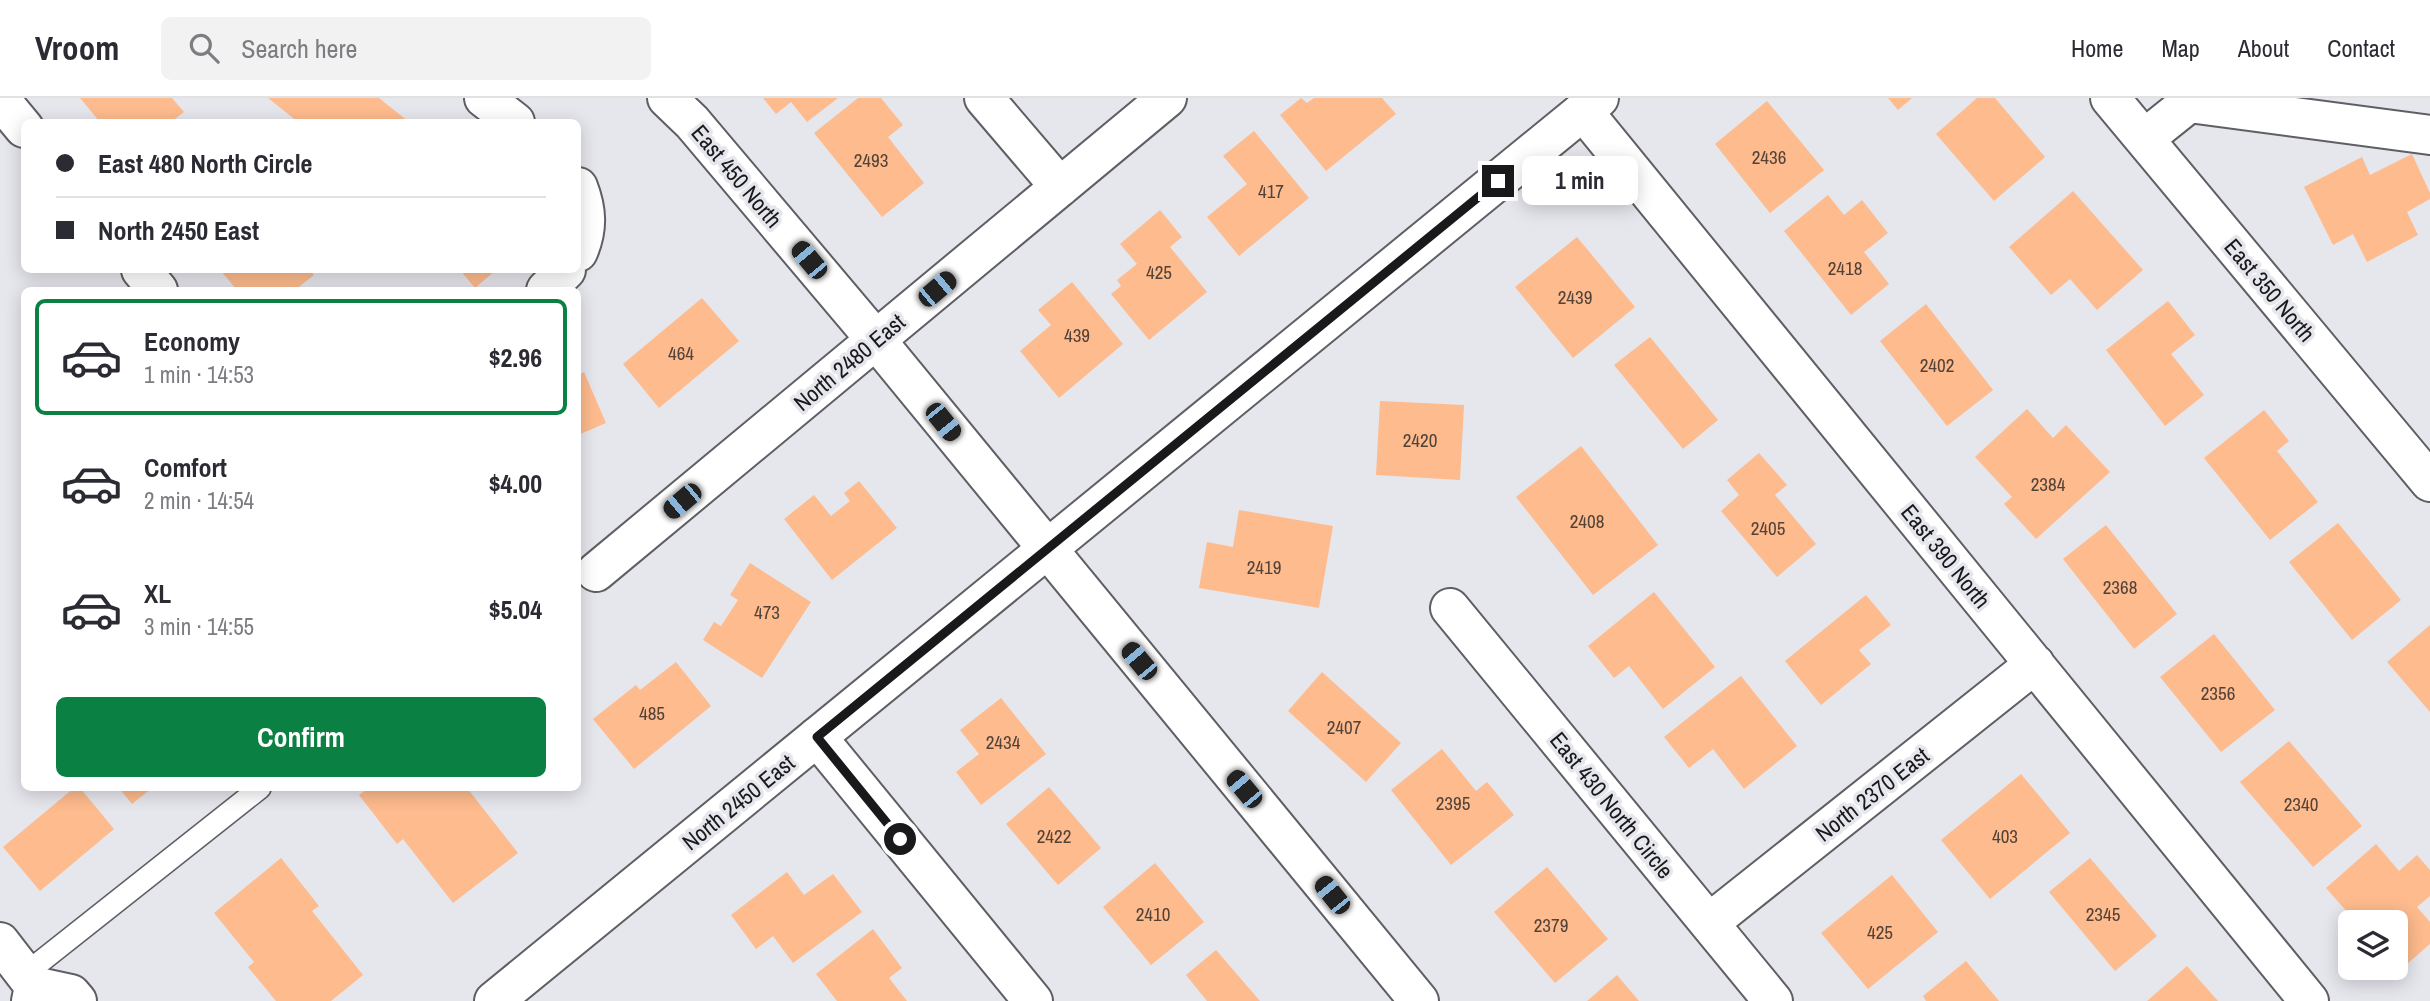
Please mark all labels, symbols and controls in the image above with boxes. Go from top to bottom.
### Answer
search box [161,17,651,80]
text: Vroom [35,26,119,70]
icon: search [185,29,223,67]
text: Search here [241,31,357,66]
text: Home [2071,32,2123,64]
text: Map [2161,32,2200,64]
text: About [2238,32,2289,64]
text: Contact [2327,32,2395,64]
street label: East 450 North [685,118,789,234]
house number: 2436 [1752,144,1786,170]
text: East 480 North Circle [98,146,312,181]
house number: 2493 [854,147,888,173]
callout: 1 min [1522,156,1638,206]
route end [1482,165,1514,197]
text: 1 min [1555,165,1605,196]
house number: 417 [1258,178,1284,204]
text: North 2450 East [98,213,259,248]
street label: East 350 North [2218,232,2322,348]
car [788,237,831,283]
house number: 2418 [1828,255,1862,281]
house number: 425 [1146,259,1172,285]
car [915,267,960,311]
house number: 2439 [1558,284,1592,310]
street label: North 2480 East [787,306,911,418]
house number: 439 [1064,322,1090,348]
text: Economy [144,324,240,359]
icon: car [60,326,123,389]
text: $2.96 [489,340,542,375]
house number: 464 [668,340,694,366]
house number: 2402 [1920,352,1954,378]
text: 1 min · 14:53 [144,359,254,390]
car [922,399,965,445]
house number: 2420 [1403,427,1437,453]
text: Comfort [144,450,227,485]
icon: car [60,452,123,515]
text: $4.00 [489,466,542,501]
house number: 2384 [2031,471,2066,497]
car [660,479,705,523]
text: 2 min · 14:54 [144,485,254,516]
street label: East 390 North [1894,497,1998,615]
house number: 2408 [1570,508,1604,534]
house number: 2405 [1751,515,1786,541]
house number: 2419 [1247,554,1281,580]
house number: 2368 [2103,574,2137,600]
text: XL [144,576,171,611]
icon: car [60,578,123,641]
text: $5.04 [489,592,542,627]
house number: 473 [754,599,780,625]
text: 3 min · 14:55 [144,611,254,642]
car [1118,638,1161,684]
house number: 2356 [2201,680,2235,706]
button: Confirm [56,697,546,777]
house number: 485 [639,700,665,726]
house number: 2407 [1327,714,1362,740]
street label: East 430 North Circle [1543,725,1681,885]
house number: 2434 [986,729,1021,755]
street label: North 2370 East [1809,740,1935,848]
street label: North 2450 East [675,747,801,857]
car [1223,766,1266,812]
house number: 2395 [1436,790,1471,816]
house number: 2340 [2284,791,2318,817]
route start [884,823,916,855]
house number: 2422 [1037,823,1071,849]
house number: 403 [1992,823,2018,849]
car [1311,872,1354,918]
house number: 2410 [1136,901,1170,927]
house number: 2345 [2086,901,2121,927]
map controls [2338,910,2408,980]
button: layers [2338,910,2408,980]
house number: 2379 [1534,912,1568,938]
house number: 425 [1867,919,1893,945]

